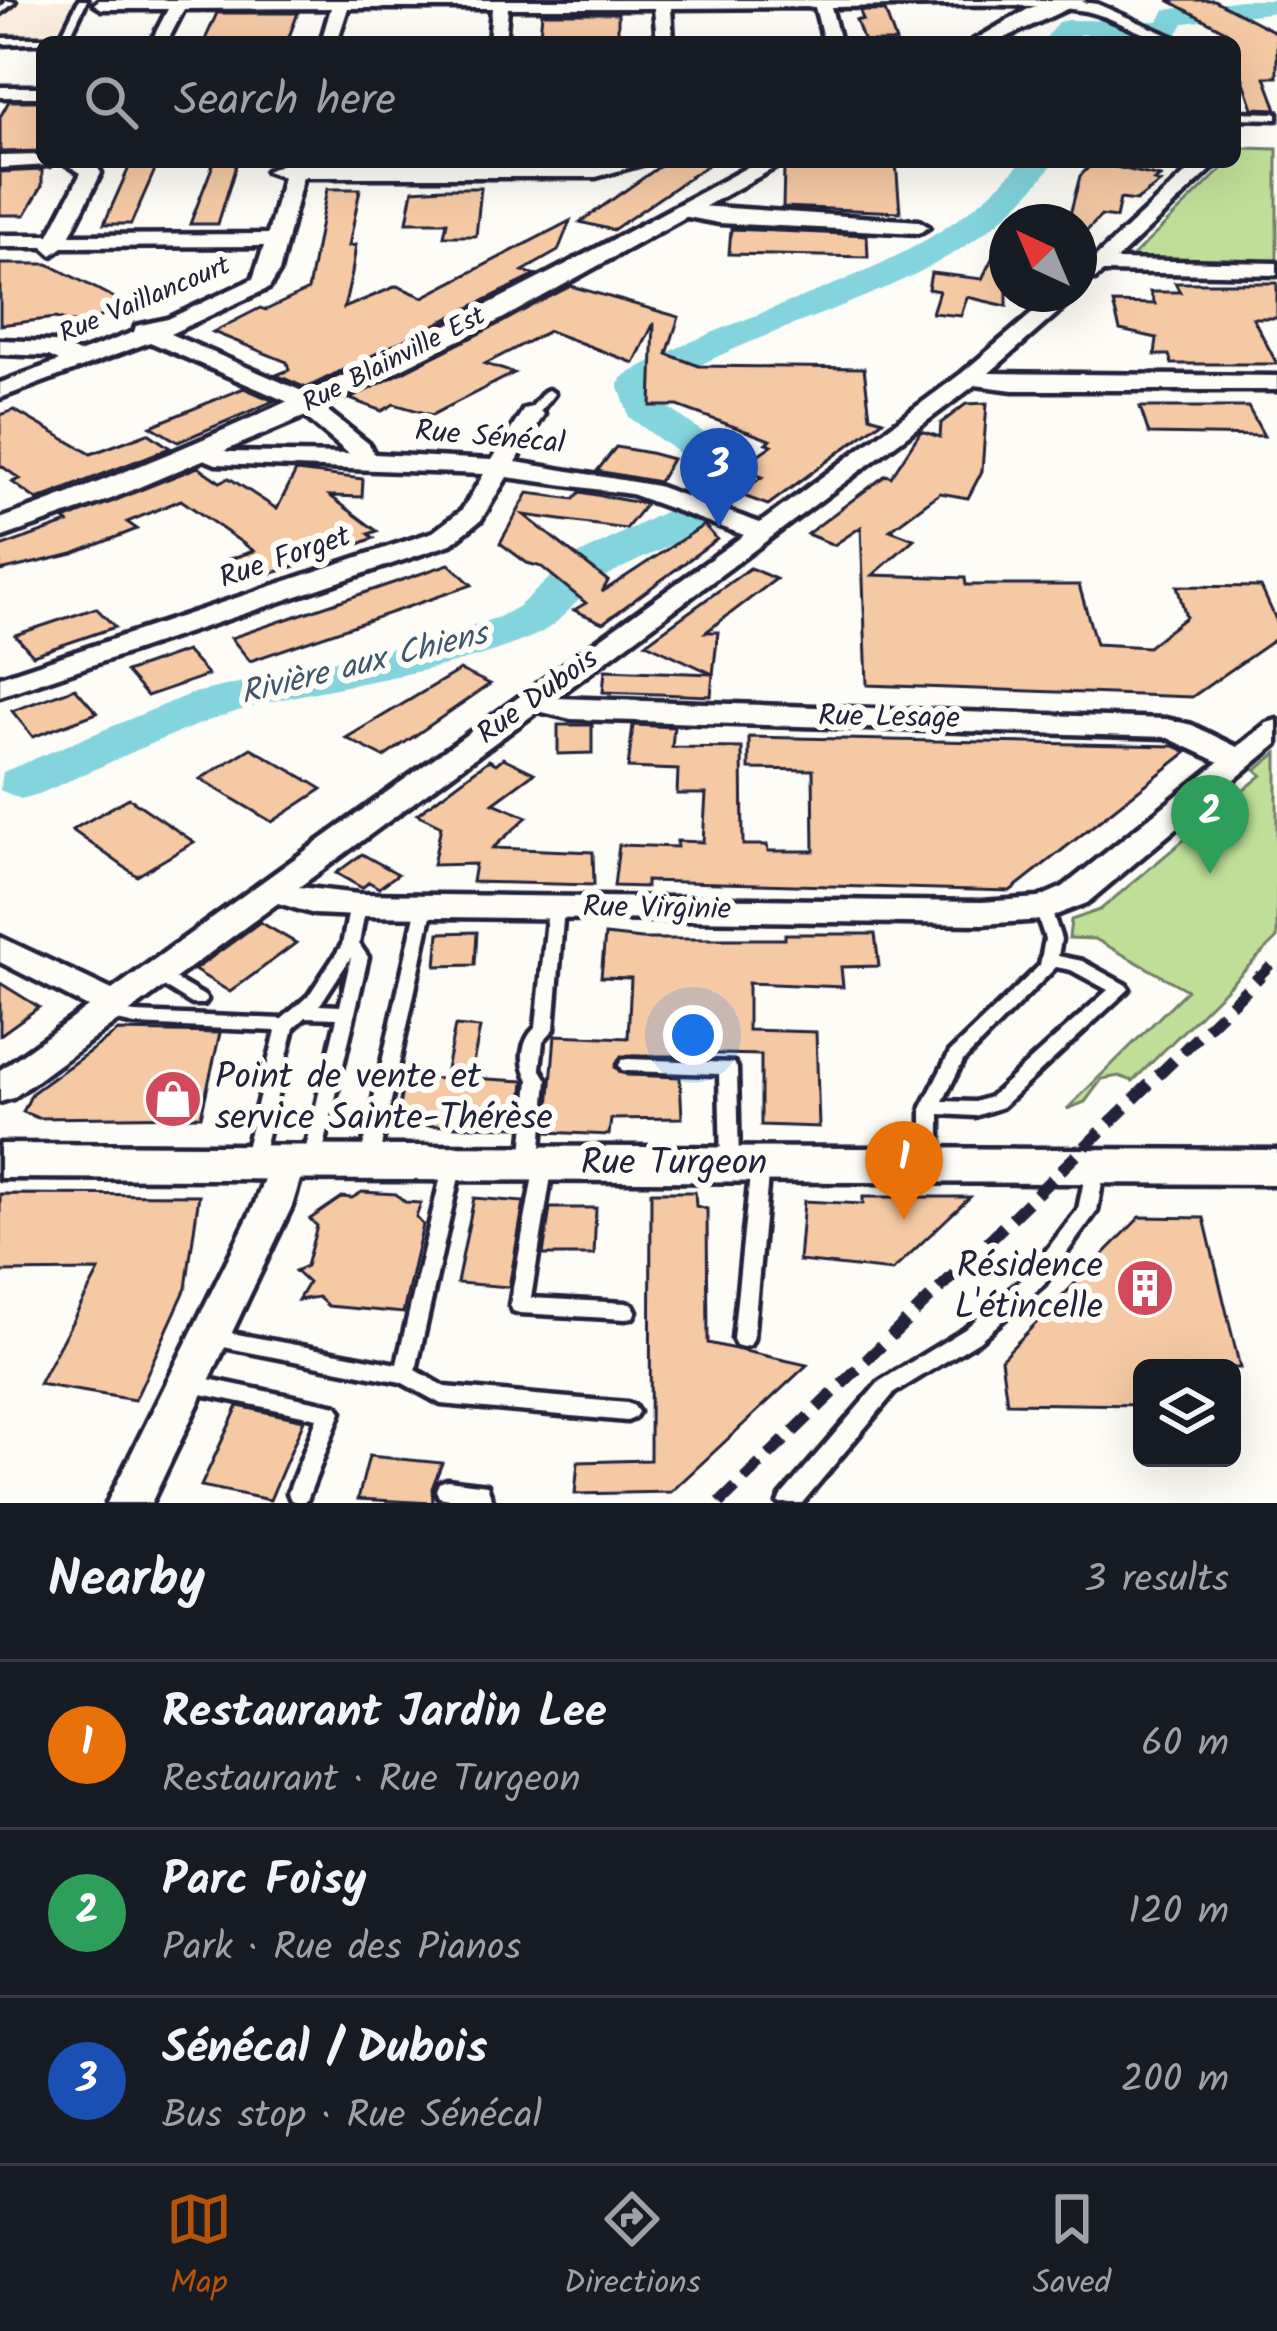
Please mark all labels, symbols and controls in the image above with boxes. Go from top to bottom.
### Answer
search box [36,36,1241,168]
text: Search here [174,66,396,138]
icon: search [78,69,144,135]
north arrow [989,204,1097,312]
street label: Rue Vaillancourt [53,244,238,355]
street label: Rue Blainville Est [295,295,494,425]
street label: Rue Sénécal [413,408,567,468]
pin: 3 [680,428,758,527]
street label: Rue Forget [213,513,357,603]
water label: Rivière aux Chiens [235,608,497,721]
street label: Rue Dubois [467,636,609,758]
street label: Rue Lesage [818,693,960,743]
pin: 2 [1171,775,1249,874]
street label: Rue Virginie [582,884,732,934]
your location [663,1005,723,1065]
place label: Point de vente et service Sainte-Thérèse [215,1050,553,1148]
shop icon: Point de vente et service Sainte-Thérèse [142,1068,204,1130]
pin: 1 [865,1121,943,1220]
street label: Rue Turgeon [581,1136,767,1193]
place label: Résidence L'étincelle [955,1239,1103,1337]
building icon: Résidence L'étincelle [1114,1257,1176,1319]
map controls [1133,1359,1241,1467]
button: layers [1133,1359,1241,1467]
text: Nearby [48,1541,205,1622]
text: 3 results [1084,1550,1229,1612]
text: Restaurant Jardin Lee [162,1678,607,1750]
text: 1 [81,1714,93,1776]
text: 60 m [1141,1714,1229,1776]
text: Restaurant · Rue Turgeon [162,1750,580,1812]
text: Parc Foisy [162,1846,366,1918]
text: 2 [76,1882,98,1944]
text: 120 m [1128,1882,1229,1944]
text: Park · Rue des Pianos [162,1918,521,1980]
text: Sénécal / Dubois [162,2014,488,2086]
text: 3 [76,2050,98,2112]
text: 200 m [1121,2050,1229,2112]
text: Bus stop · Rue Sénécal [162,2086,542,2148]
tab: Map [166,2186,232,2311]
tab: Directions [564,2186,701,2311]
tab: Saved [1033,2186,1111,2311]

